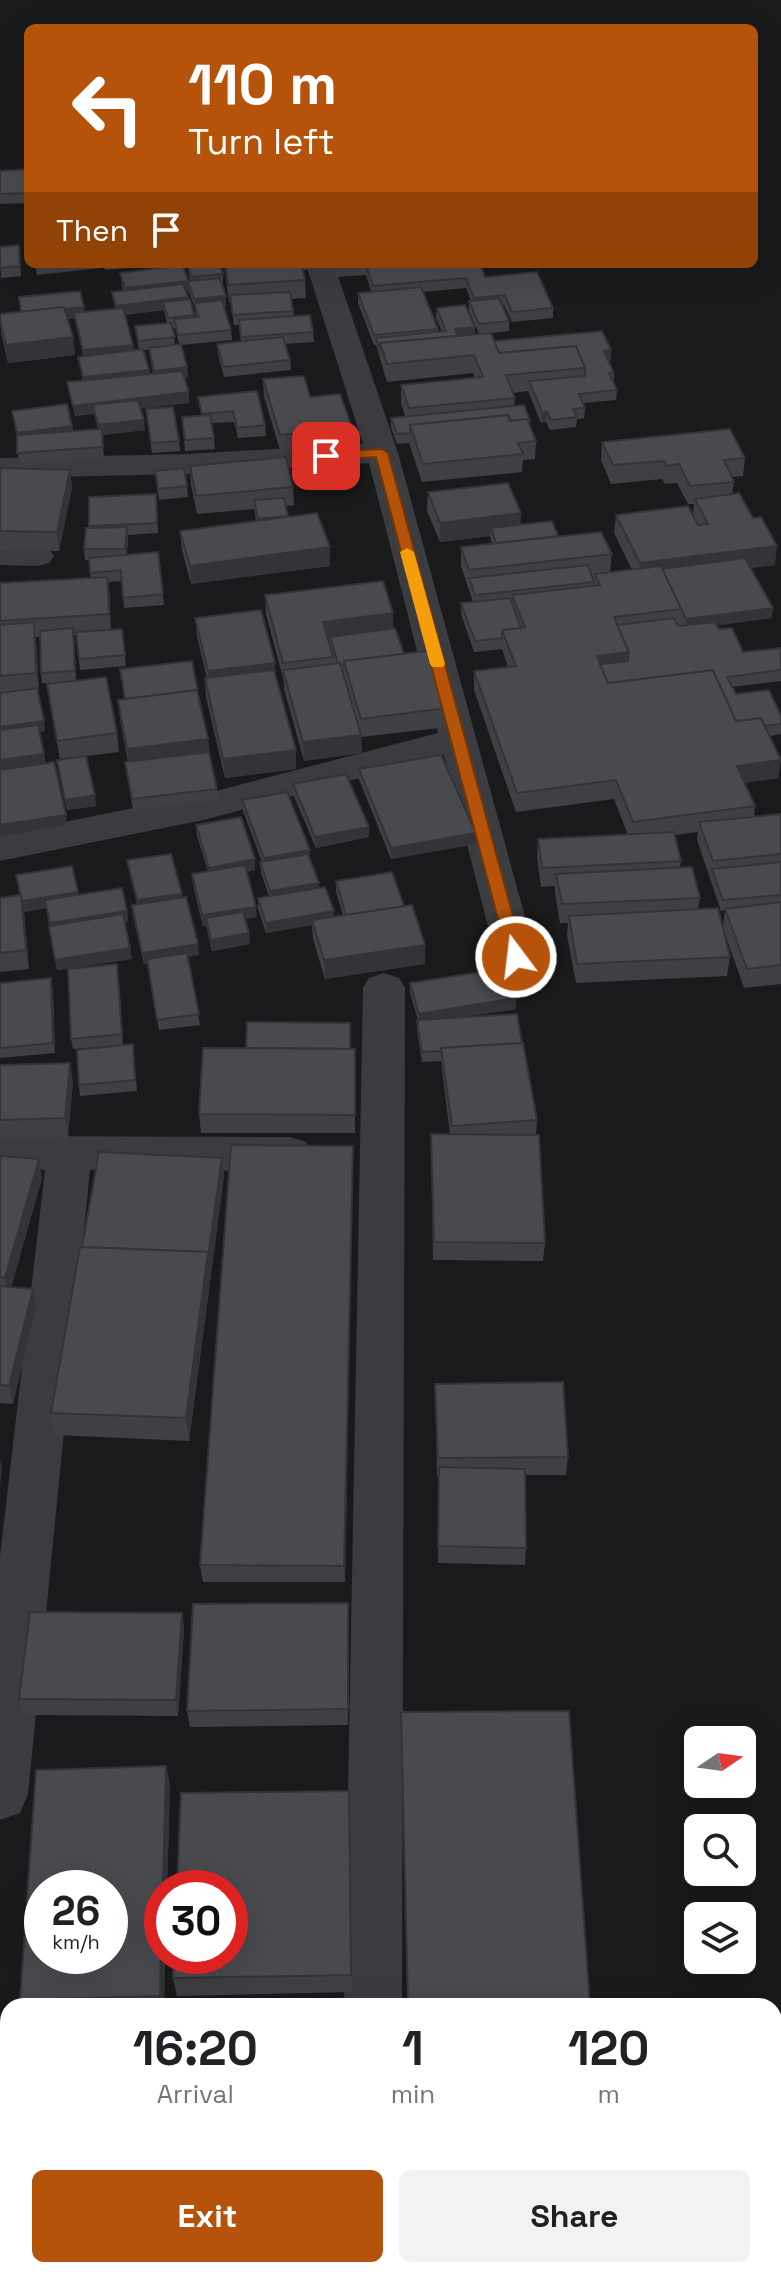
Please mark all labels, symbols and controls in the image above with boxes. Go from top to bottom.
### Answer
text: 110 m [188,49,337,120]
icon: left [56,56,160,160]
text: Turn left [188,119,335,165]
icon: arrive [144,208,188,252]
text: Then [56,211,128,250]
pin [292,422,360,490]
icon: arrive [304,434,348,478]
position arrow [474,915,558,999]
north arrow [684,1726,756,1798]
map controls [684,1726,756,1974]
button: search [684,1814,756,1886]
speed limit sign: 30 [144,1870,248,1974]
text: 26 [52,1886,100,1937]
button: layers [684,1902,756,1974]
text: km/h [52,1929,100,1955]
text: 16:20 [133,2018,258,2079]
text: 1 [402,2018,424,2079]
text: 120 [568,2018,649,2079]
text: Arrival [157,2077,234,2111]
text: min [391,2077,435,2111]
text: m [597,2077,620,2111]
button: Exit [32,2170,383,2262]
button: Share [399,2170,750,2262]

